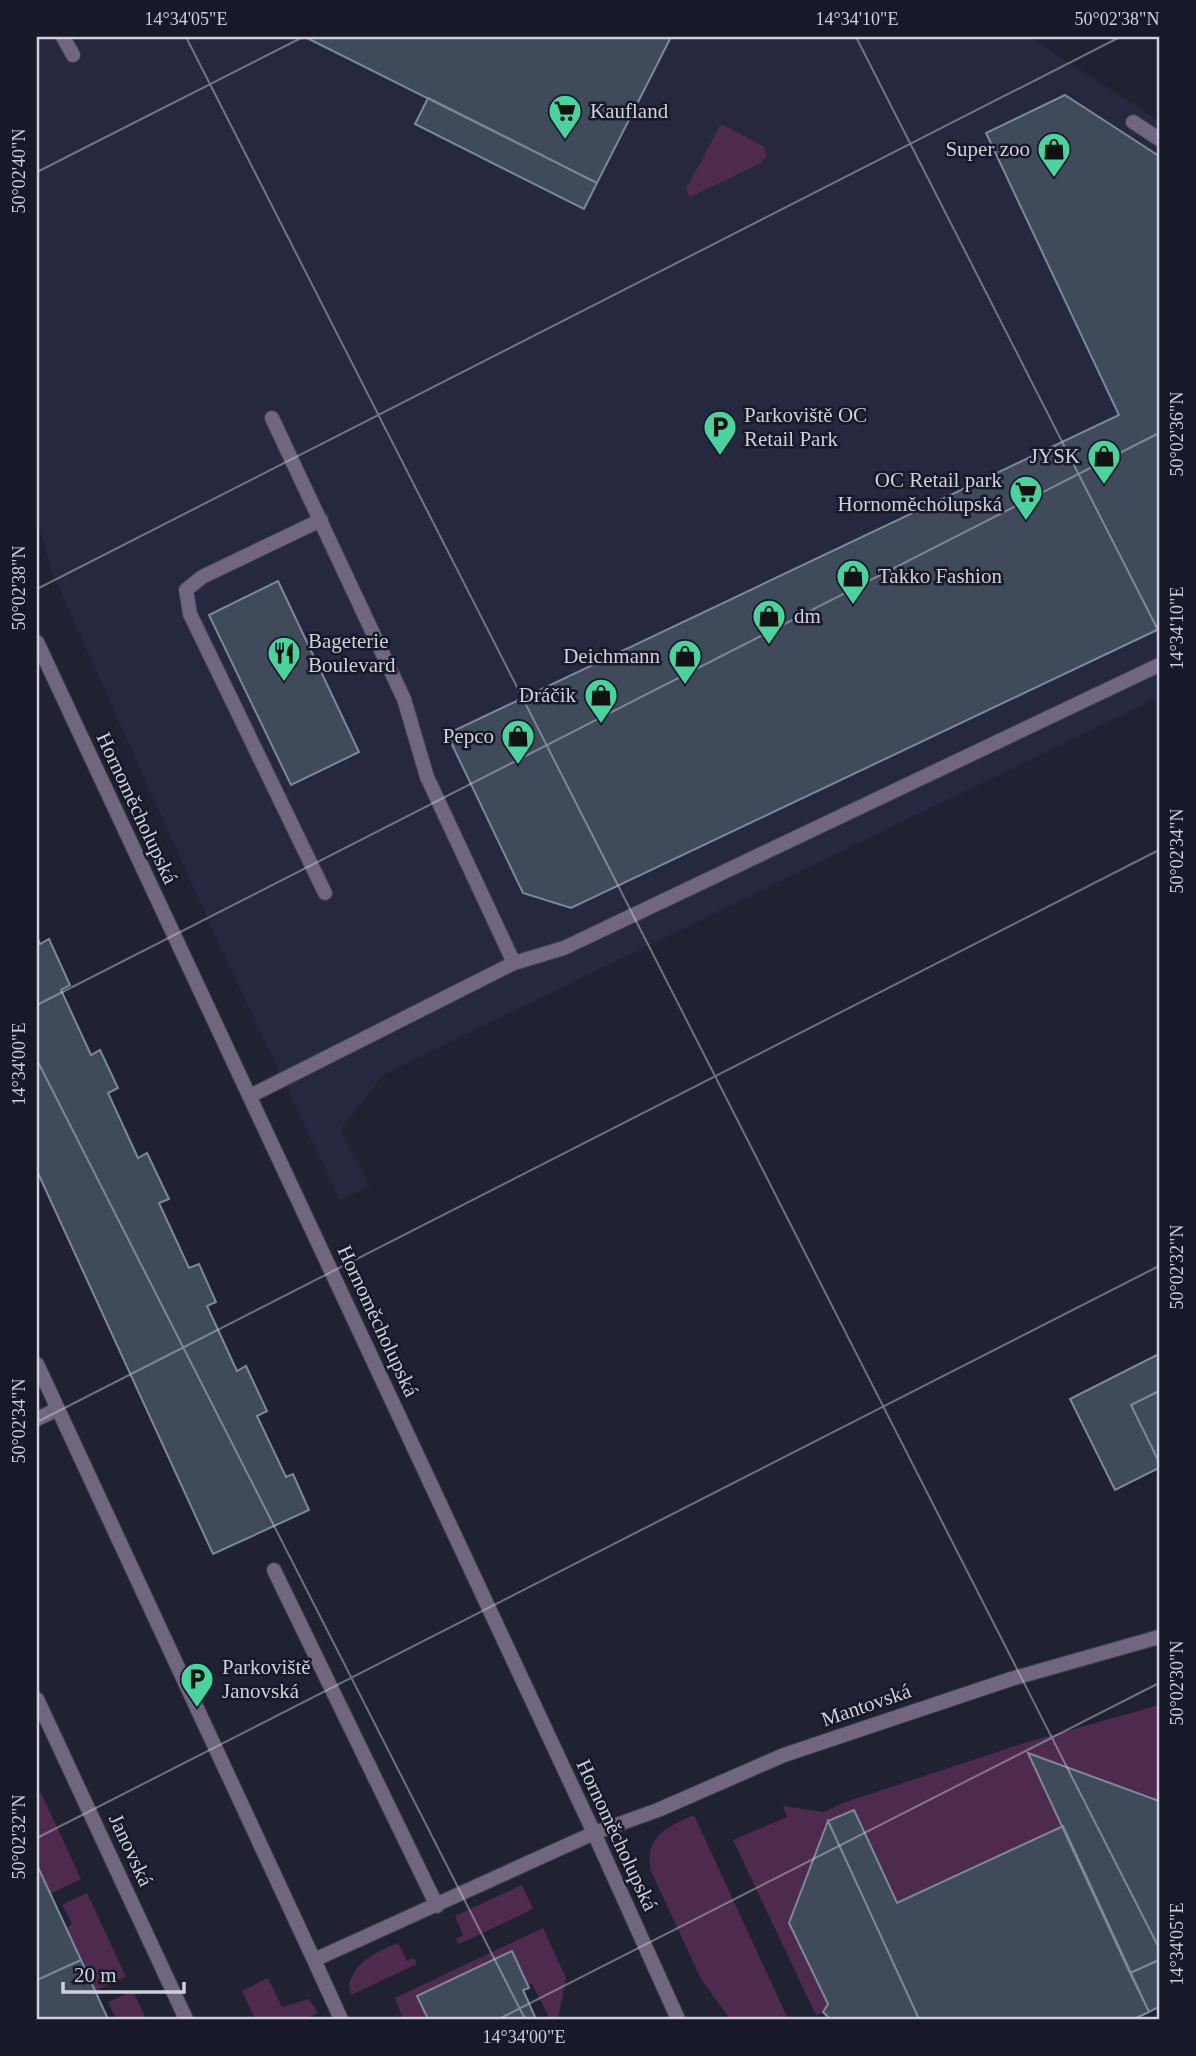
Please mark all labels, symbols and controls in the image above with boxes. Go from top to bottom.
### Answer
text: 14°34'05"E [145,9,227,29]
text: 14°34'10"E [816,9,898,29]
text: 50°02'38"N [1075,9,1159,29]
supermarket icon: Kaufland [546,92,584,141]
place label: Kaufland [590,99,669,123]
text: 50°02'40"N [9,129,29,213]
shop icon: Super zoo [1035,130,1073,179]
place label: Super zoo [945,137,1030,161]
text: 50°02'36"N [1167,392,1187,476]
place label: Parkoviště OC Retail Park [744,403,867,451]
parking icon: Parkoviště OC Retail Park [701,408,739,457]
shop icon: JYSK [1085,437,1123,486]
place label: JYSK [1030,444,1080,468]
place label: OC Retail park Hornoměcholupská [838,468,1003,516]
supermarket icon: OC Retail park Hornoměcholupská [1007,473,1045,522]
text: 50°02'38"N [9,546,29,630]
shop icon: Takko Fashion [834,557,872,606]
place label: Takko Fashion [878,564,1002,588]
text: 14°34'10"E [1167,587,1187,669]
shop icon: dm [750,597,788,646]
place label: dm [794,604,821,628]
place label: Bageterie Boulevard [308,629,396,677]
restaurant icon: Bageterie Boulevard [265,634,303,683]
shop icon: Deichmann [666,637,704,686]
place label: Deichmann [563,644,661,668]
shop icon: Dráčik [582,676,620,725]
place label: Dráčik [519,683,576,707]
shop icon: Pepco [499,717,537,766]
place label: Pepco [443,724,494,748]
street label: Hornoměcholupská [91,728,183,888]
text: 50°02'34"N [1167,809,1187,893]
text: 14°34'00"E [9,1023,29,1105]
text: 50°02'32"N [1167,1225,1187,1309]
street label: Hornoměcholupská [332,1241,424,1401]
text: 50°02'34"N [9,1379,29,1463]
text: 50°02'30"N [1167,1641,1187,1725]
place label: Parkoviště Janovská [222,1655,311,1703]
parking icon: Parkoviště Janovská [178,1660,216,1709]
street label: Mantovská [818,1678,915,1732]
street label: Hornoměcholupská [571,1755,663,1915]
text: 50°02'32"N [9,1795,29,1879]
street label: Janovská [104,1810,158,1891]
text: 14°34'05"E [1167,1903,1187,1985]
scale bar [63,1951,184,1995]
text: 20 m [74,1963,117,1987]
text: 14°34'00"E [483,2027,565,2047]

